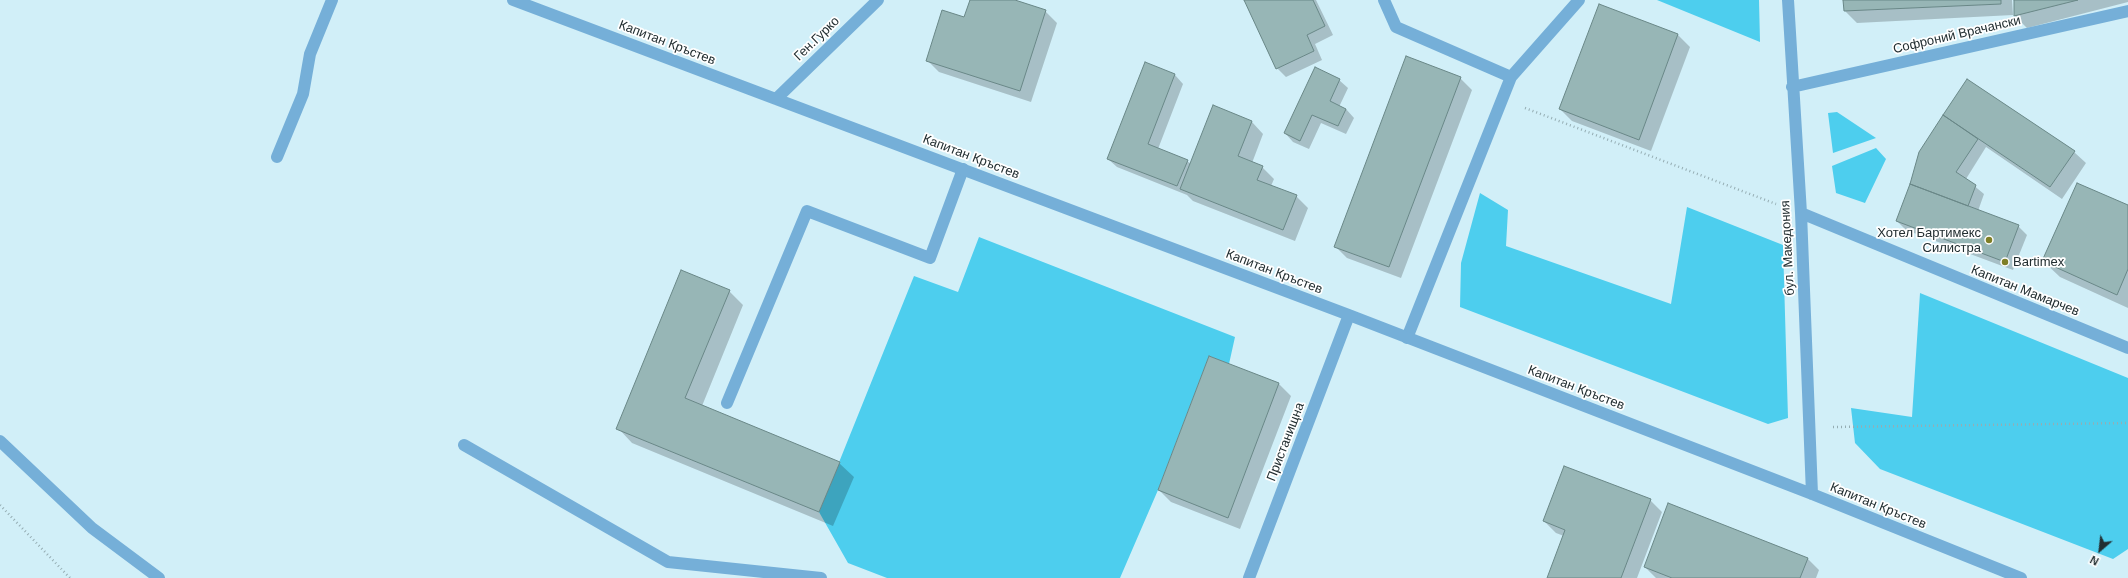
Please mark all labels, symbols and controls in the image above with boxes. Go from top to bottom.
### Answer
street label: Софроний Врачански [1892,13,2022,57]
street label: Ген.Гурко [791,14,843,64]
street label: Капитан Кръстев [616,17,718,69]
street label: Капитан Кръстев [920,131,1022,183]
street label: бул. Македония [1778,200,1798,296]
place label: Хотел Бартимекс Силистра [1877,225,1981,256]
marker: Хотел Бартимекс Силистра [1984,235,1994,245]
street label: Капитан Кръстев [1223,246,1325,298]
place label: Bartimex [2013,254,2064,270]
marker: Bartimex [2000,257,2010,267]
street label: Капитан Мамарчев [1969,262,2081,320]
street label: Капитан Кръстев [1525,362,1627,414]
street label: Пристанищна [1264,400,1308,484]
street label: Капитан Кръстев [1828,480,1928,532]
north arrow [2080,530,2120,570]
text: N [2088,553,2101,568]

